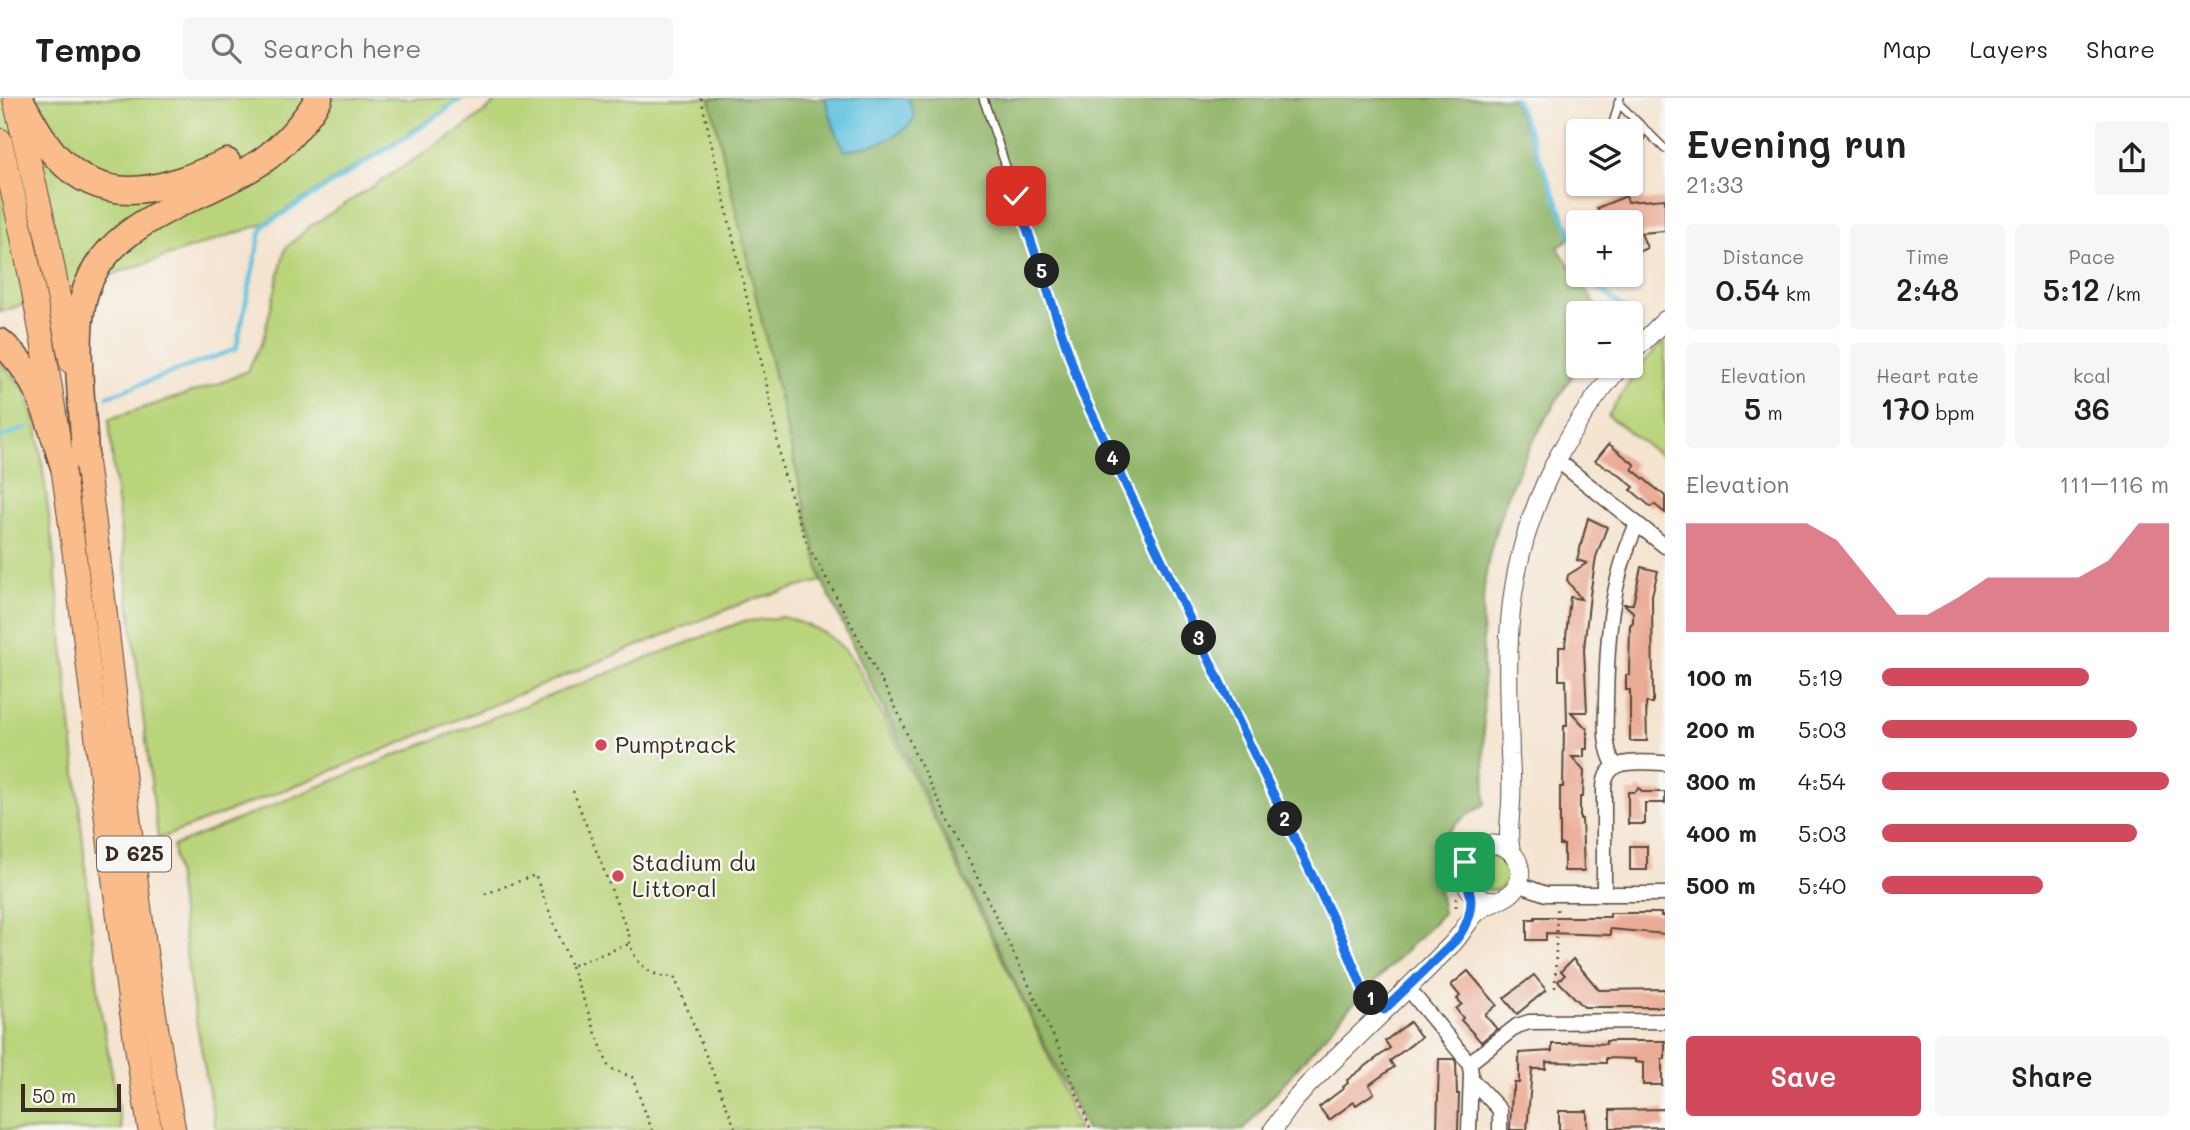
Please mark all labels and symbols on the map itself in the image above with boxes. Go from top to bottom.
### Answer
pin [986,166,1046,226]
pin: 5 [1024,254,1060,288]
pin: 4 [1096,440,1130,476]
pin: 3 [1182,620,1216,656]
place label: Pumptrack [615,729,736,759]
marker: Pumptrack [593,737,609,753]
pin: 2 [1268,802,1302,836]
pin [1435,832,1495,892]
road number: D 625 [97,836,171,872]
place label: Stadium du Littoral [632,847,756,903]
marker: Stadium du Littoral [610,868,626,884]
pin: 1 [1354,981,1388,1016]
scale bar [21,1081,121,1113]

